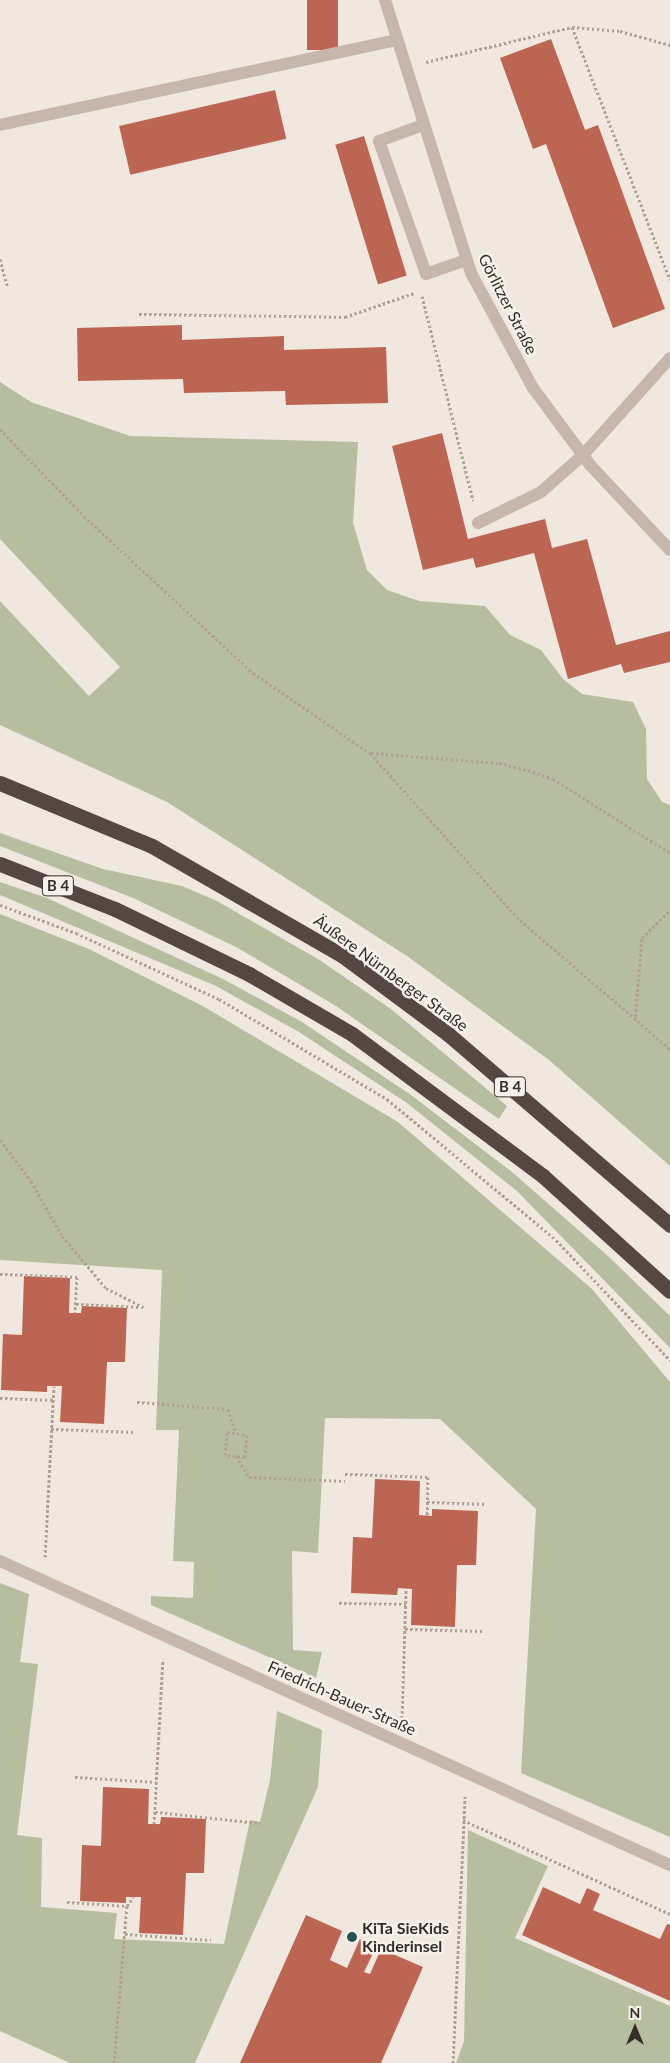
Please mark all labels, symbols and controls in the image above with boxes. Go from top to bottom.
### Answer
street label: Görlitzer Straße [474,250,542,358]
road number: B 4 [42,874,74,898]
street label: Äußere Nürnberger Straße [310,911,472,1035]
road number: B 4 [494,1074,526,1100]
street label: Friedrich-Bauer-Straße [265,1657,419,1739]
place label: KiTa SieKids Kinderinsel [362,1918,449,1956]
marker: KiTa SieKids Kinderinsel [346,1931,358,1943]
north arrow [610,2003,660,2053]
text: N [630,2004,640,2021]

